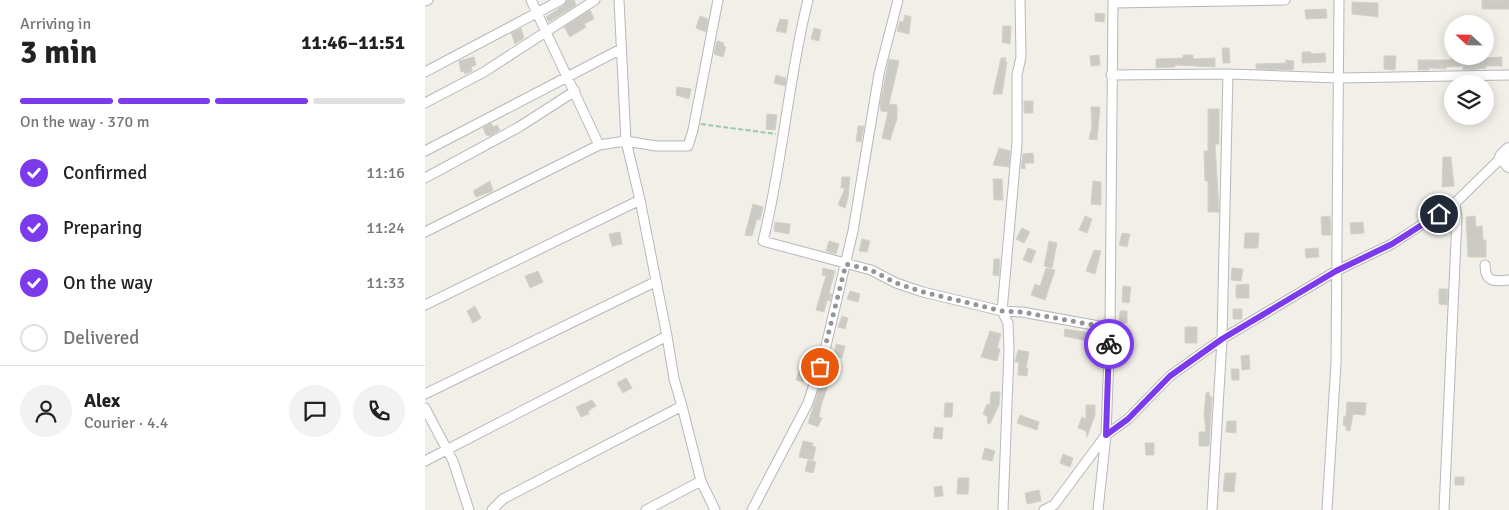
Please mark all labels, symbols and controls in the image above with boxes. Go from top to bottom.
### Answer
text: Arriving in [20,14,91,34]
north arrow [1444,15,1494,65]
map controls [1444,15,1494,125]
text: 11:46–11:51 [301,31,405,55]
text: 3 min [20,33,97,72]
button: layers [1444,75,1494,125]
text: On the way · 370 m [20,112,150,132]
icon: check [20,159,48,187]
text: Confirmed [63,161,147,185]
text: 11:16 [366,163,405,183]
pin [1418,193,1460,235]
icon: home [1425,200,1453,228]
icon: check [20,214,48,242]
text: Preparing [63,216,142,240]
text: 11:24 [366,218,405,238]
icon: check [20,269,48,297]
text: On the way [63,271,153,295]
text: 11:33 [366,273,405,293]
courier [1084,319,1134,369]
text: Delivered [63,326,139,350]
icon: bike [1095,330,1123,358]
pin [799,346,841,388]
icon: bag [806,353,834,381]
button: person [20,385,72,437]
button: chat [289,385,341,437]
button: phone [353,385,405,437]
text: Alex [84,389,120,413]
text: Courier · 4.4 [84,413,168,433]

